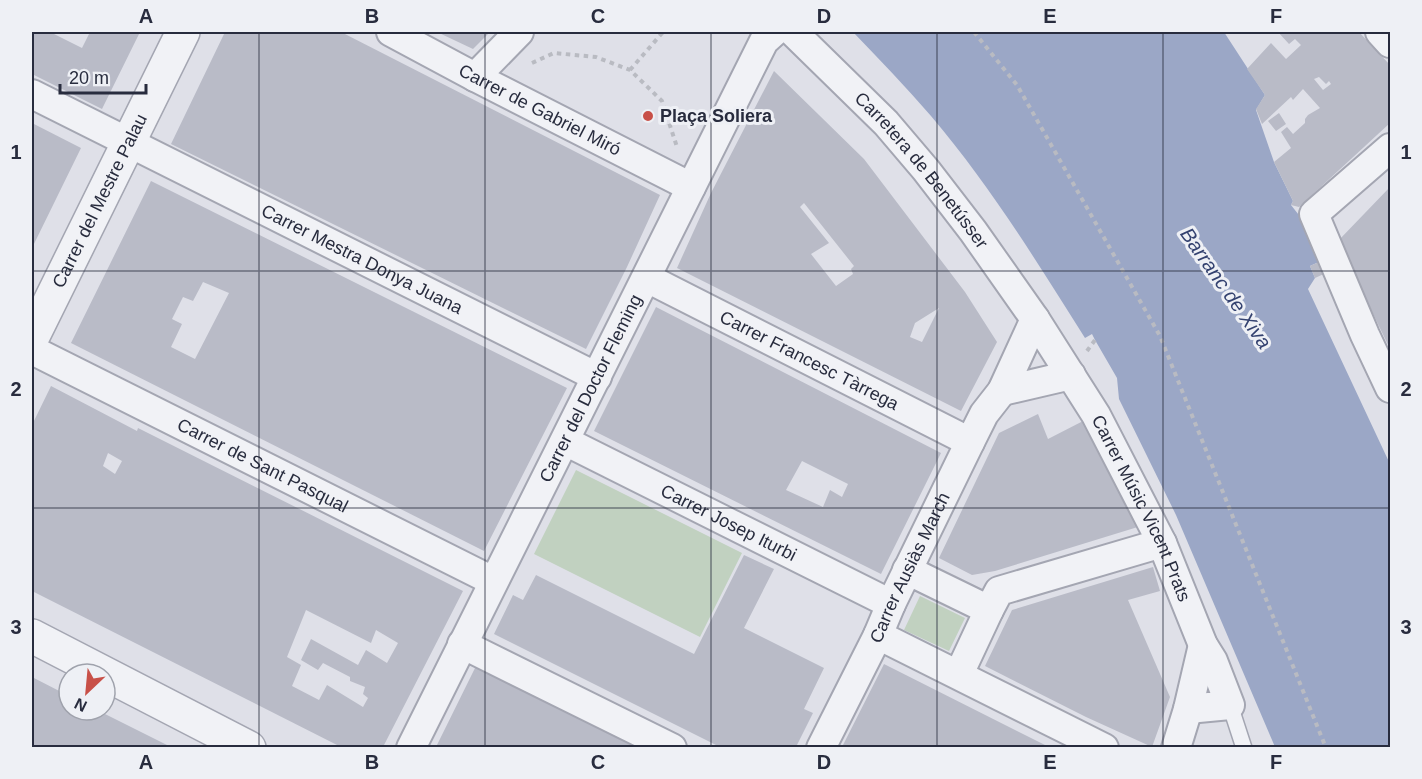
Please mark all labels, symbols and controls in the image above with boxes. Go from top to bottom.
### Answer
text: A [139,5,153,27]
text: B [365,5,379,27]
text: C [591,5,605,27]
text: D [817,5,831,27]
text: E [1043,5,1057,27]
text: F [1270,5,1282,27]
scale bar [60,57,146,95]
street label: Carrer de Gabriel Miró [455,60,624,160]
text: 20 m [69,68,109,88]
street label: Carretera de Benetússer [851,88,992,252]
place label: Plaça Soliera [660,106,773,126]
marker: Plaça Soliera [641,109,655,123]
street label: Carrer del Mestre Palau [48,111,151,291]
text: 1 [10,141,22,163]
text: 1 [1400,141,1412,163]
street label: Carrer Mestra Donya Juana [258,201,467,318]
water label: Barranc de Xiva [1176,223,1276,353]
street label: Carrer del Doctor Fleming [535,291,646,485]
street label: Carrer Francesc Tàrrega [717,307,903,415]
text: 2 [10,378,22,400]
text: 2 [1400,378,1412,400]
street label: Carrer Músic Vicent Prats [1088,412,1194,604]
street label: Carrer de Sant Pasqual [174,414,351,517]
street label: Carrer Josep Iturbi [657,481,800,565]
street label: Carrer Ausiàs March [866,489,954,646]
text: 3 [10,616,22,638]
text: 3 [1400,616,1412,638]
north arrow [57,662,117,722]
text: N [72,695,90,715]
text: A [139,751,153,773]
text: B [365,751,379,773]
text: C [591,751,605,773]
text: D [817,751,831,773]
text: E [1043,751,1057,773]
text: F [1270,751,1282,773]

